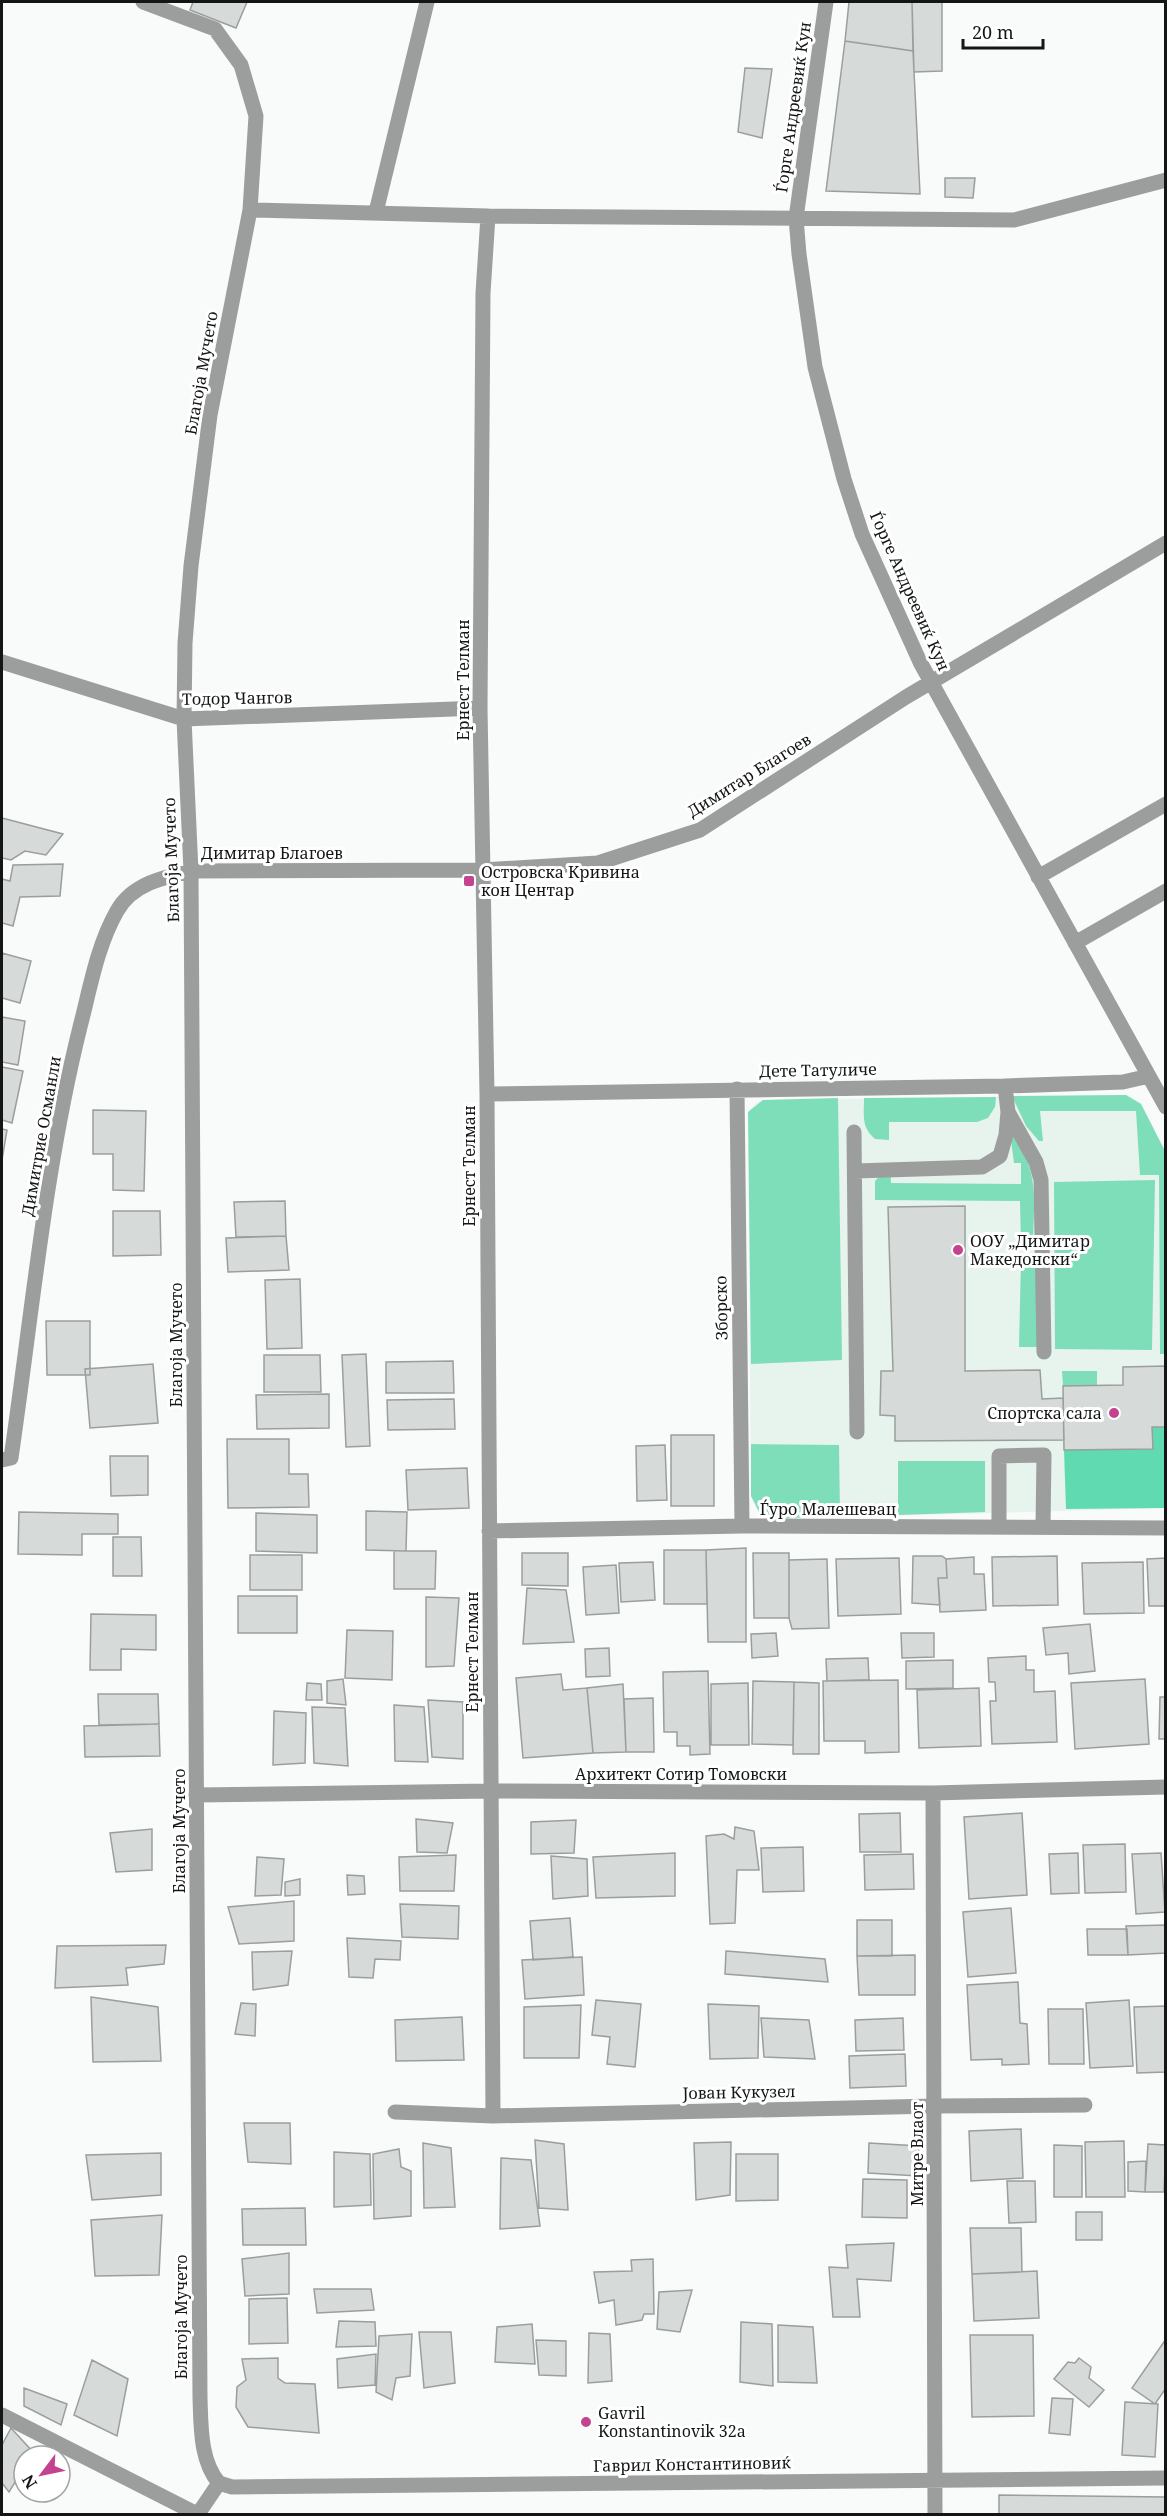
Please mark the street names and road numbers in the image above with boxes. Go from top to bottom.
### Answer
street label: Ѓорге Андреевиќ Кун [770,20,816,194]
street label: Благоја Мучето [179,309,223,437]
street label: Ѓорге Андреевиќ Кун [865,508,955,674]
street label: Ернест Телман [452,619,474,741]
street label: Тодор Чангов [182,686,292,710]
street label: Димитар Благоев [683,728,815,822]
street label: Благоја Мучето [158,797,184,923]
street label: Димитар Благоев [201,842,343,864]
street label: Димитрие Османли [16,1054,66,1218]
street label: Дете Татуличе [759,1058,877,1082]
street label: Ернест Телман [458,1105,480,1227]
street label: Зборско [709,1275,733,1341]
street label: Благоја Мучето [165,1282,187,1408]
street label: Ѓуро Малешевац [760,1498,896,1520]
street label: Ернест Телман [461,1591,483,1713]
street label: Архитект Сотир Томовски [575,1763,787,1785]
street label: Благоја Мучето [168,1768,190,1894]
street label: Јован Кукузел [681,2080,796,2104]
street label: Митре Влаот [906,2101,928,2206]
street label: Благоја Мучето [170,2254,192,2380]
street label: Гаврил Константиновиќ [593,2451,792,2477]

